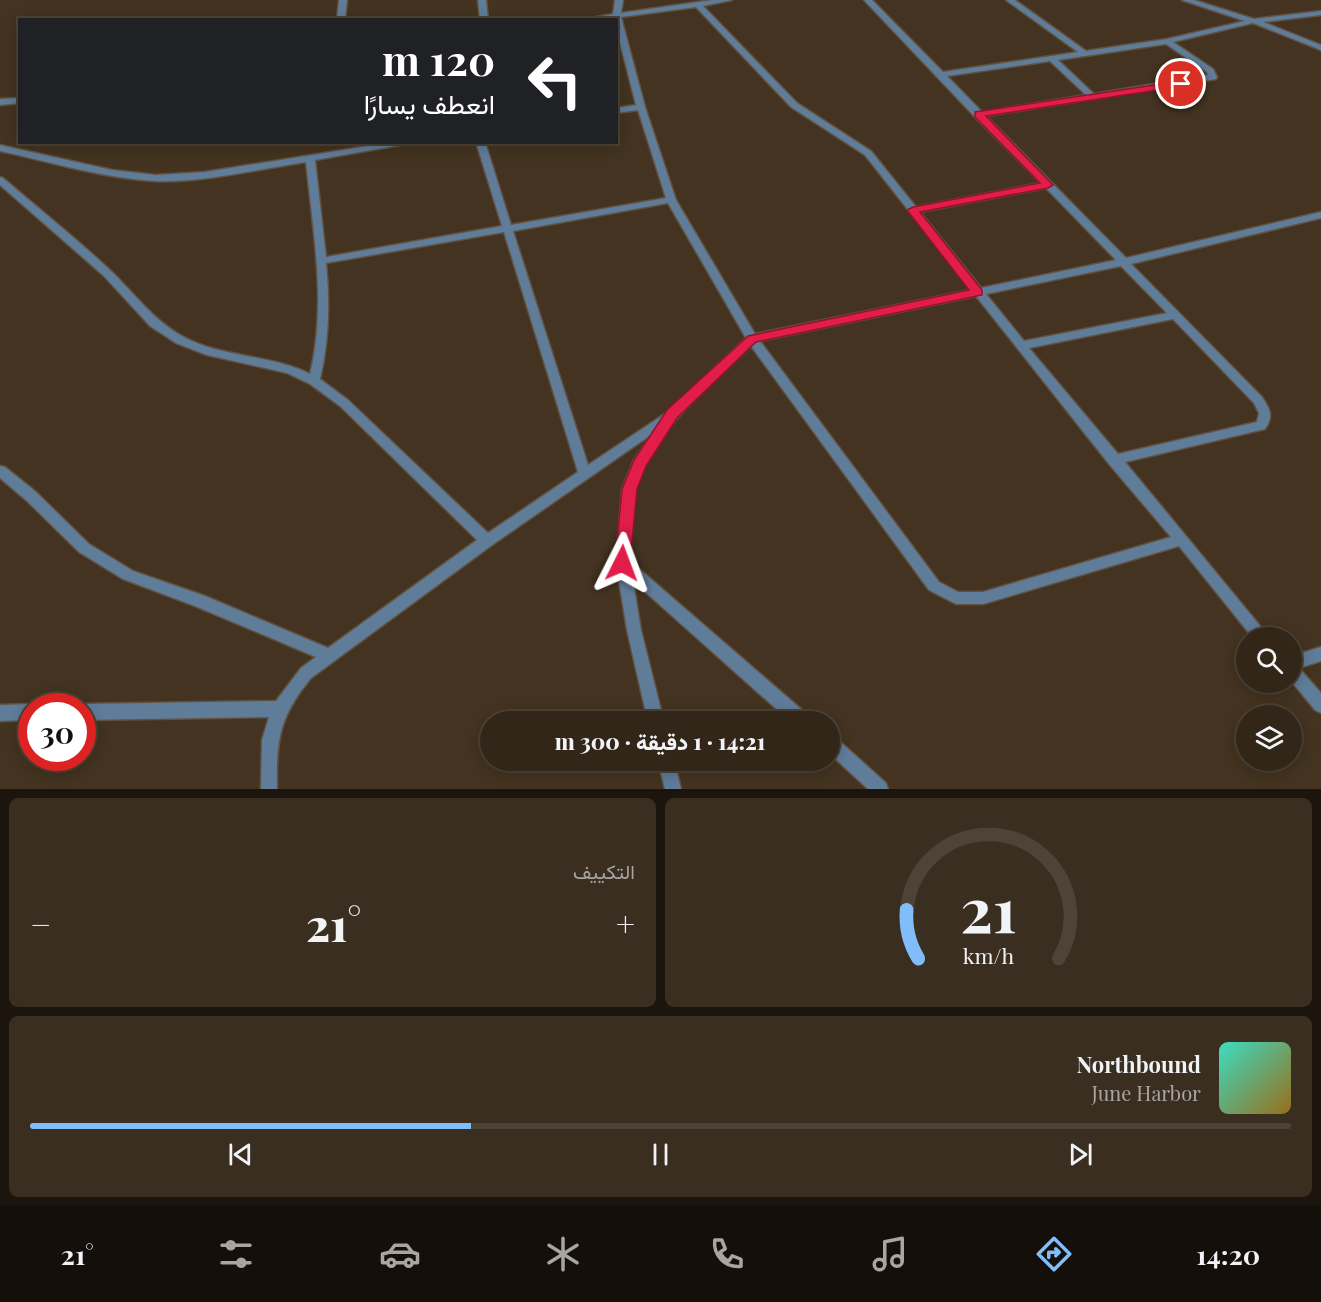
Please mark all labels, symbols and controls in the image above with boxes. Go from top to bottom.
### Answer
text: 120 m [382,31,495,87]
icon: left [516,42,594,120]
pin [1155,58,1206,109]
icon: arrive [1164,67,1197,100]
text: انعطف يسارًا [364,85,495,121]
position arrow [590,531,654,595]
map controls [1236,627,1302,771]
button: search [1236,627,1302,693]
speed limit sign: 30 [18,693,96,771]
button: layers [1236,705,1302,771]
text: 14:21 · 1 دقيقة · 300 m [555,726,765,756]
text: التكييف [573,857,635,884]
text: 21 [960,865,1017,949]
text: 21° [306,893,361,953]
text: − [30,901,51,945]
text: + [616,901,635,945]
text: km/h [963,942,1015,970]
text: Northbound [1076,1049,1201,1079]
text: June Harbor [1091,1079,1201,1106]
icon: previous [224,1138,257,1171]
icon: pause [644,1138,677,1171]
icon: next [1064,1138,1097,1171]
icon: filters [215,1233,257,1275]
icon: car [379,1233,421,1275]
icon: climate [542,1233,584,1275]
icon: phone [706,1233,748,1275]
icon: music [869,1233,911,1275]
icon: directions [1033,1233,1075,1275]
text: 21° [61,1236,94,1272]
text: 14:20 [1196,1236,1260,1272]

